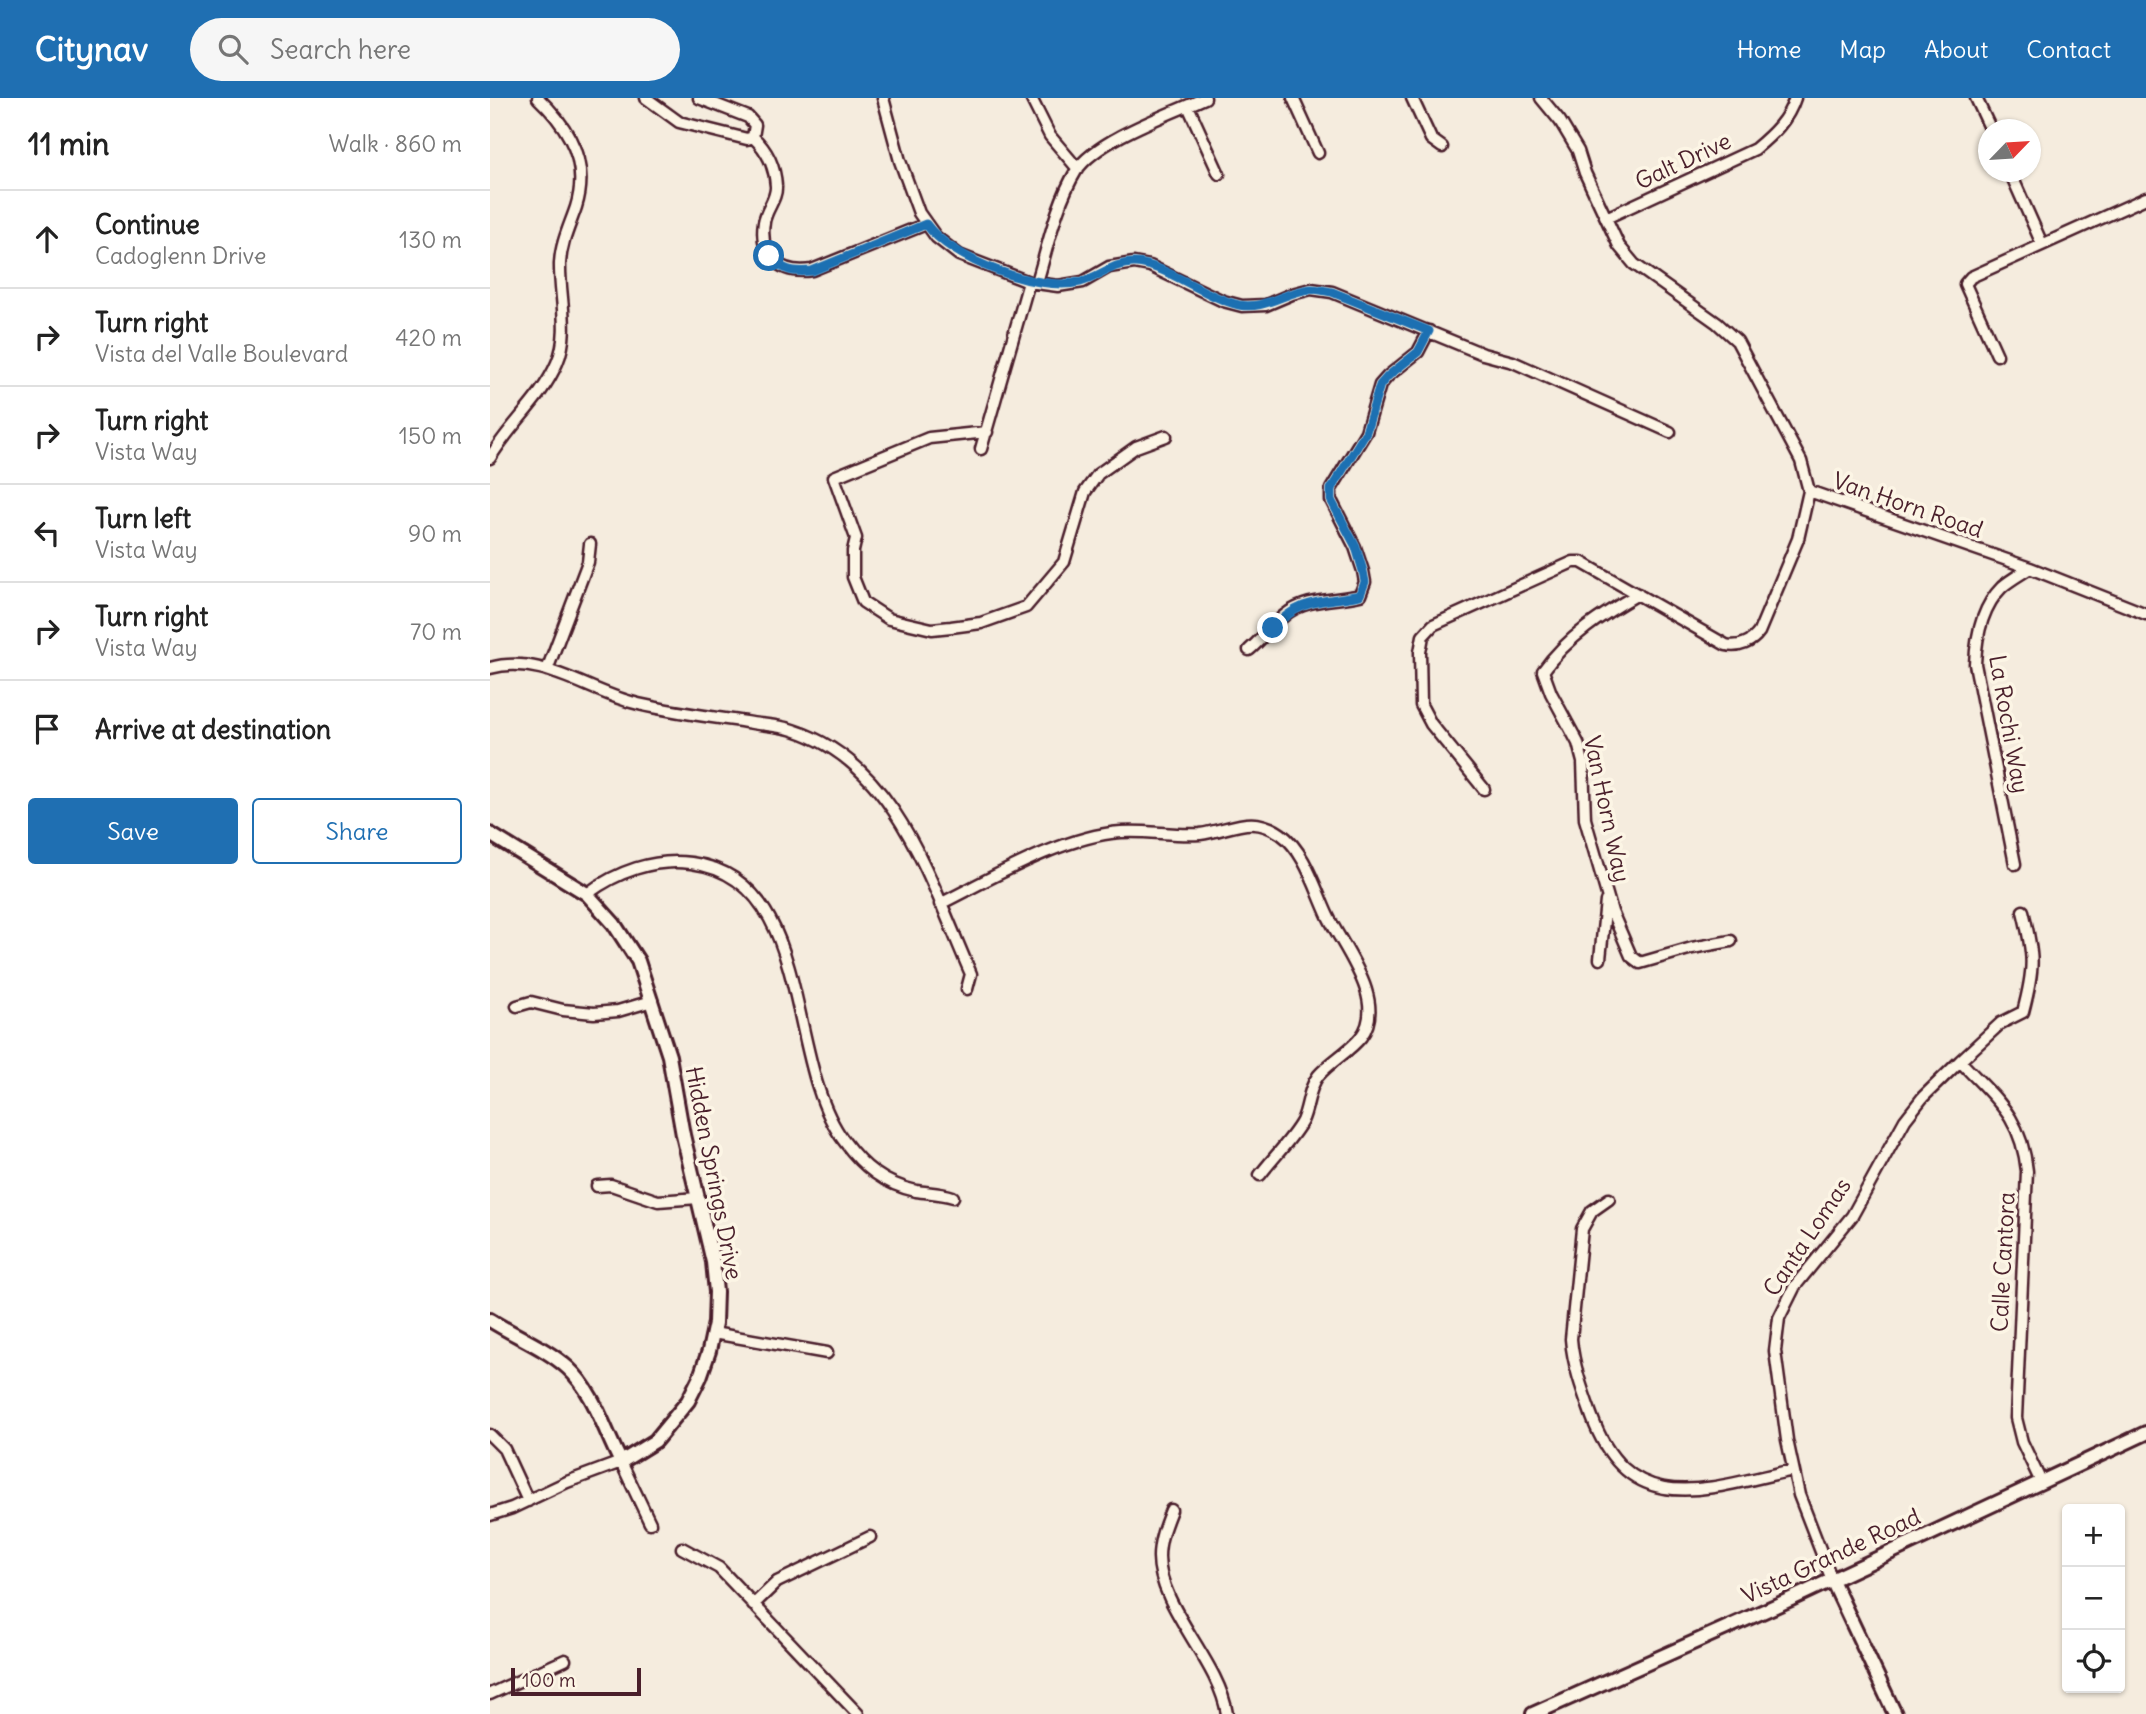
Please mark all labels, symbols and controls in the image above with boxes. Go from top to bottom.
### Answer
search box [190,18,680,81]
text: Citynav [35,28,148,70]
icon: search [214,30,252,68]
text: Search here [270,33,411,66]
text: Home [1737,34,1801,64]
text: Map [1839,34,1886,64]
text: About [1924,34,1988,64]
text: Contact [2026,34,2111,64]
north arrow [1978,119,2041,182]
text: 11 min [28,125,109,163]
street label: Galt Drive [1630,126,1735,195]
text: Walk · 860 m [328,129,462,158]
text: Continue [95,208,200,241]
icon: ahead [28,220,66,258]
text: 130 m [399,225,462,254]
route start [753,240,784,271]
text: Cadoglenn Drive [95,241,266,270]
text: Turn right [95,306,208,339]
icon: right [28,318,66,356]
text: 420 m [395,323,462,352]
text: Vista del Valle Boulevard [95,339,348,368]
text: Turn right [95,404,208,437]
icon: right [28,416,66,454]
text: 150 m [399,421,462,450]
text: Vista Way [95,437,198,466]
street label: Van Horn Road [1829,465,1987,544]
text: Turn left [95,502,191,535]
icon: left [28,514,66,552]
text: 90 m [408,519,462,548]
text: Vista Way [95,535,198,564]
text: Turn right [95,600,208,633]
icon: right [28,612,66,650]
route end [1257,612,1288,643]
text: 70 m [410,617,462,646]
text: Vista Way [95,633,198,662]
street label: La Rochi Way [1983,652,2036,795]
icon: arrive [28,710,66,748]
text: Arrive at destination [95,713,331,746]
street label: Van Horn Way [1578,733,1637,885]
button: Save [28,798,238,864]
button: Share [252,798,462,864]
street label: Hidden Springs Drive [680,1064,749,1282]
street label: Canta Lomas [1756,1172,1857,1301]
street label: Calle Cantora [1984,1191,2021,1333]
street label: Vista Grande Road [1737,1501,1925,1610]
map controls [2062,1504,2125,1693]
button: + [2062,1504,2125,1567]
button: − [2062,1567,2125,1630]
button: locate [2062,1630,2125,1693]
scale bar [511,1665,640,1697]
text: 100 m [522,1668,576,1692]

